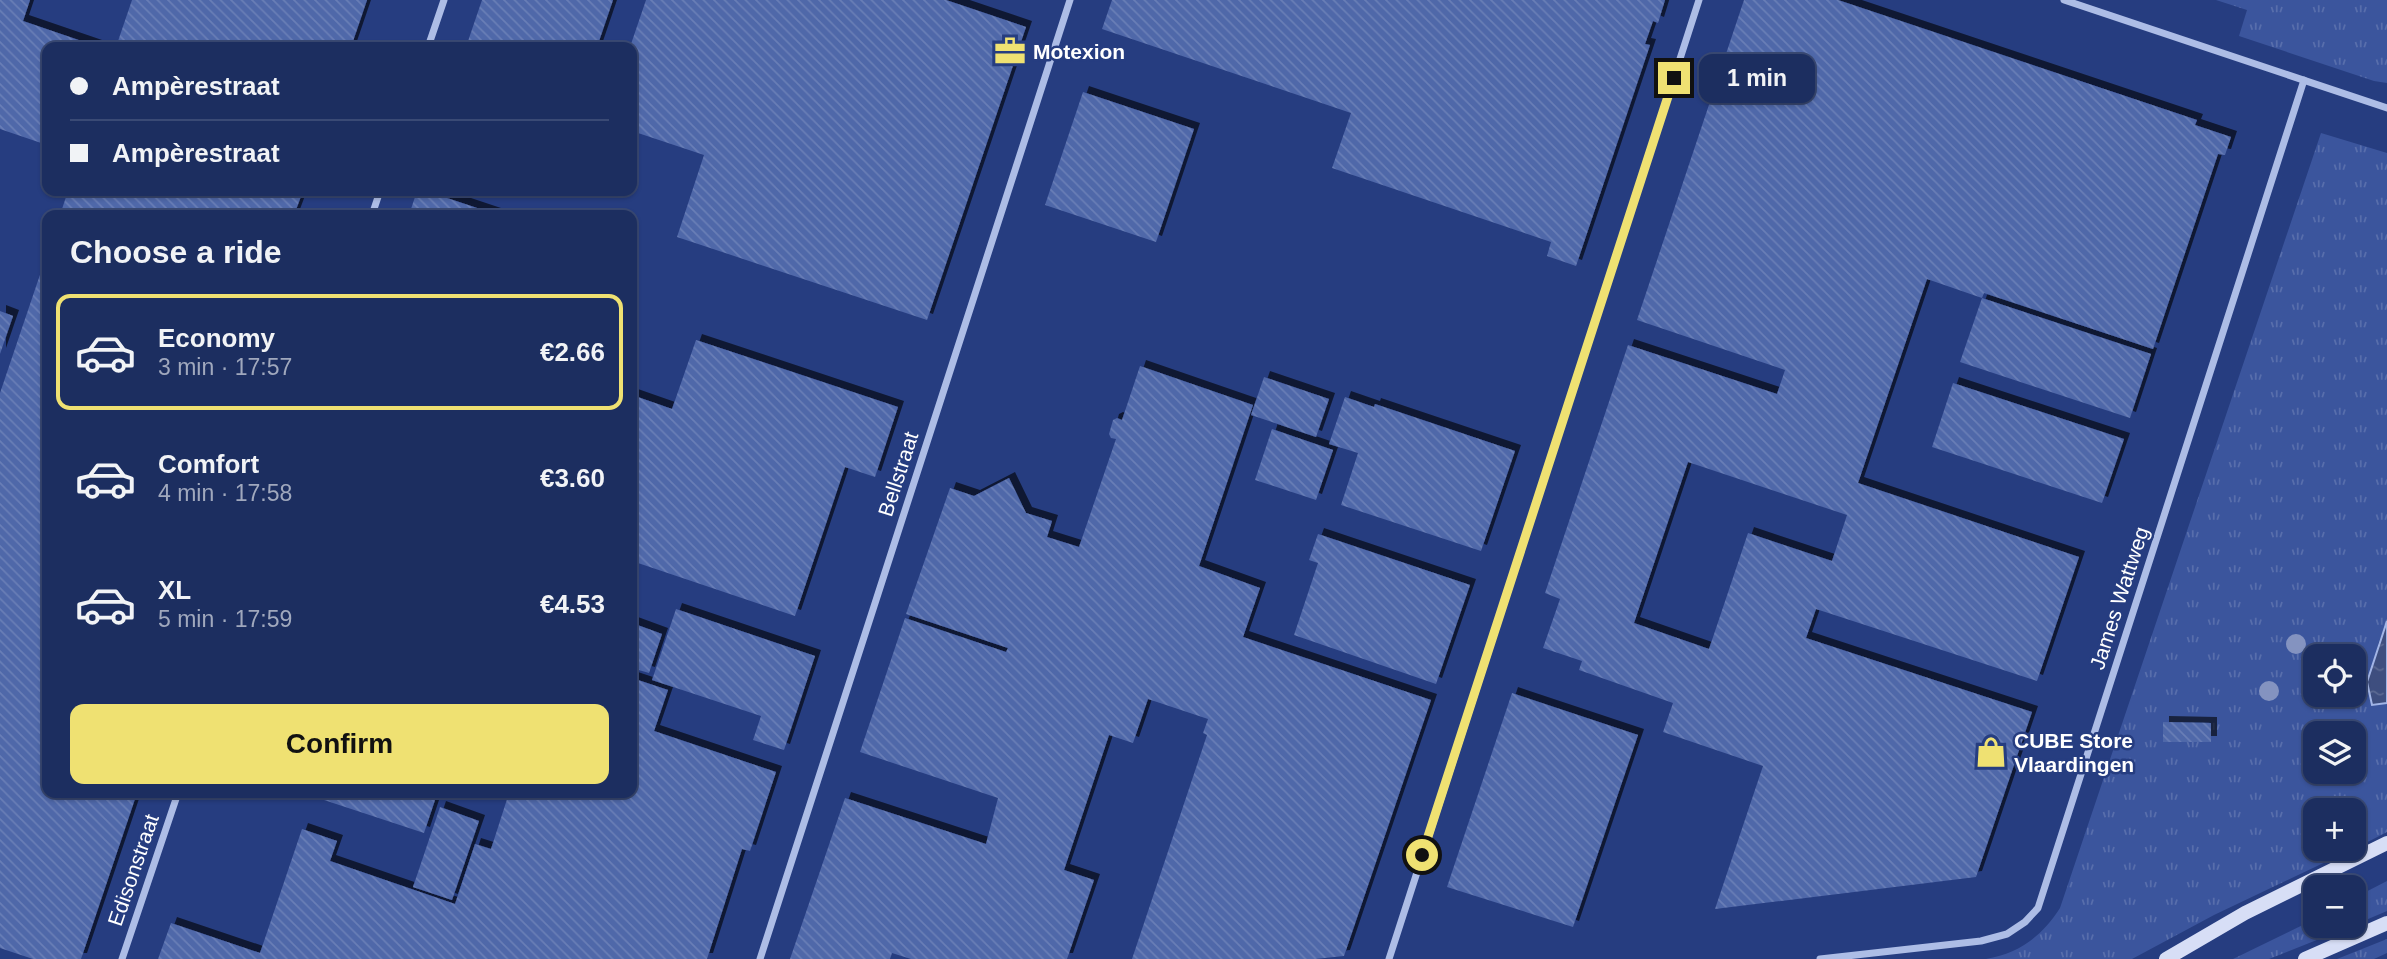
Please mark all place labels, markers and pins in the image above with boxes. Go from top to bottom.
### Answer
office icon: Motexion [993,34,1027,68]
place label: Motexion [1033,40,1125,63]
place label: CUBE Store Vlaardingen [2014,729,2134,776]
shop icon: CUBE Store Vlaardingen [1974,735,2008,769]

